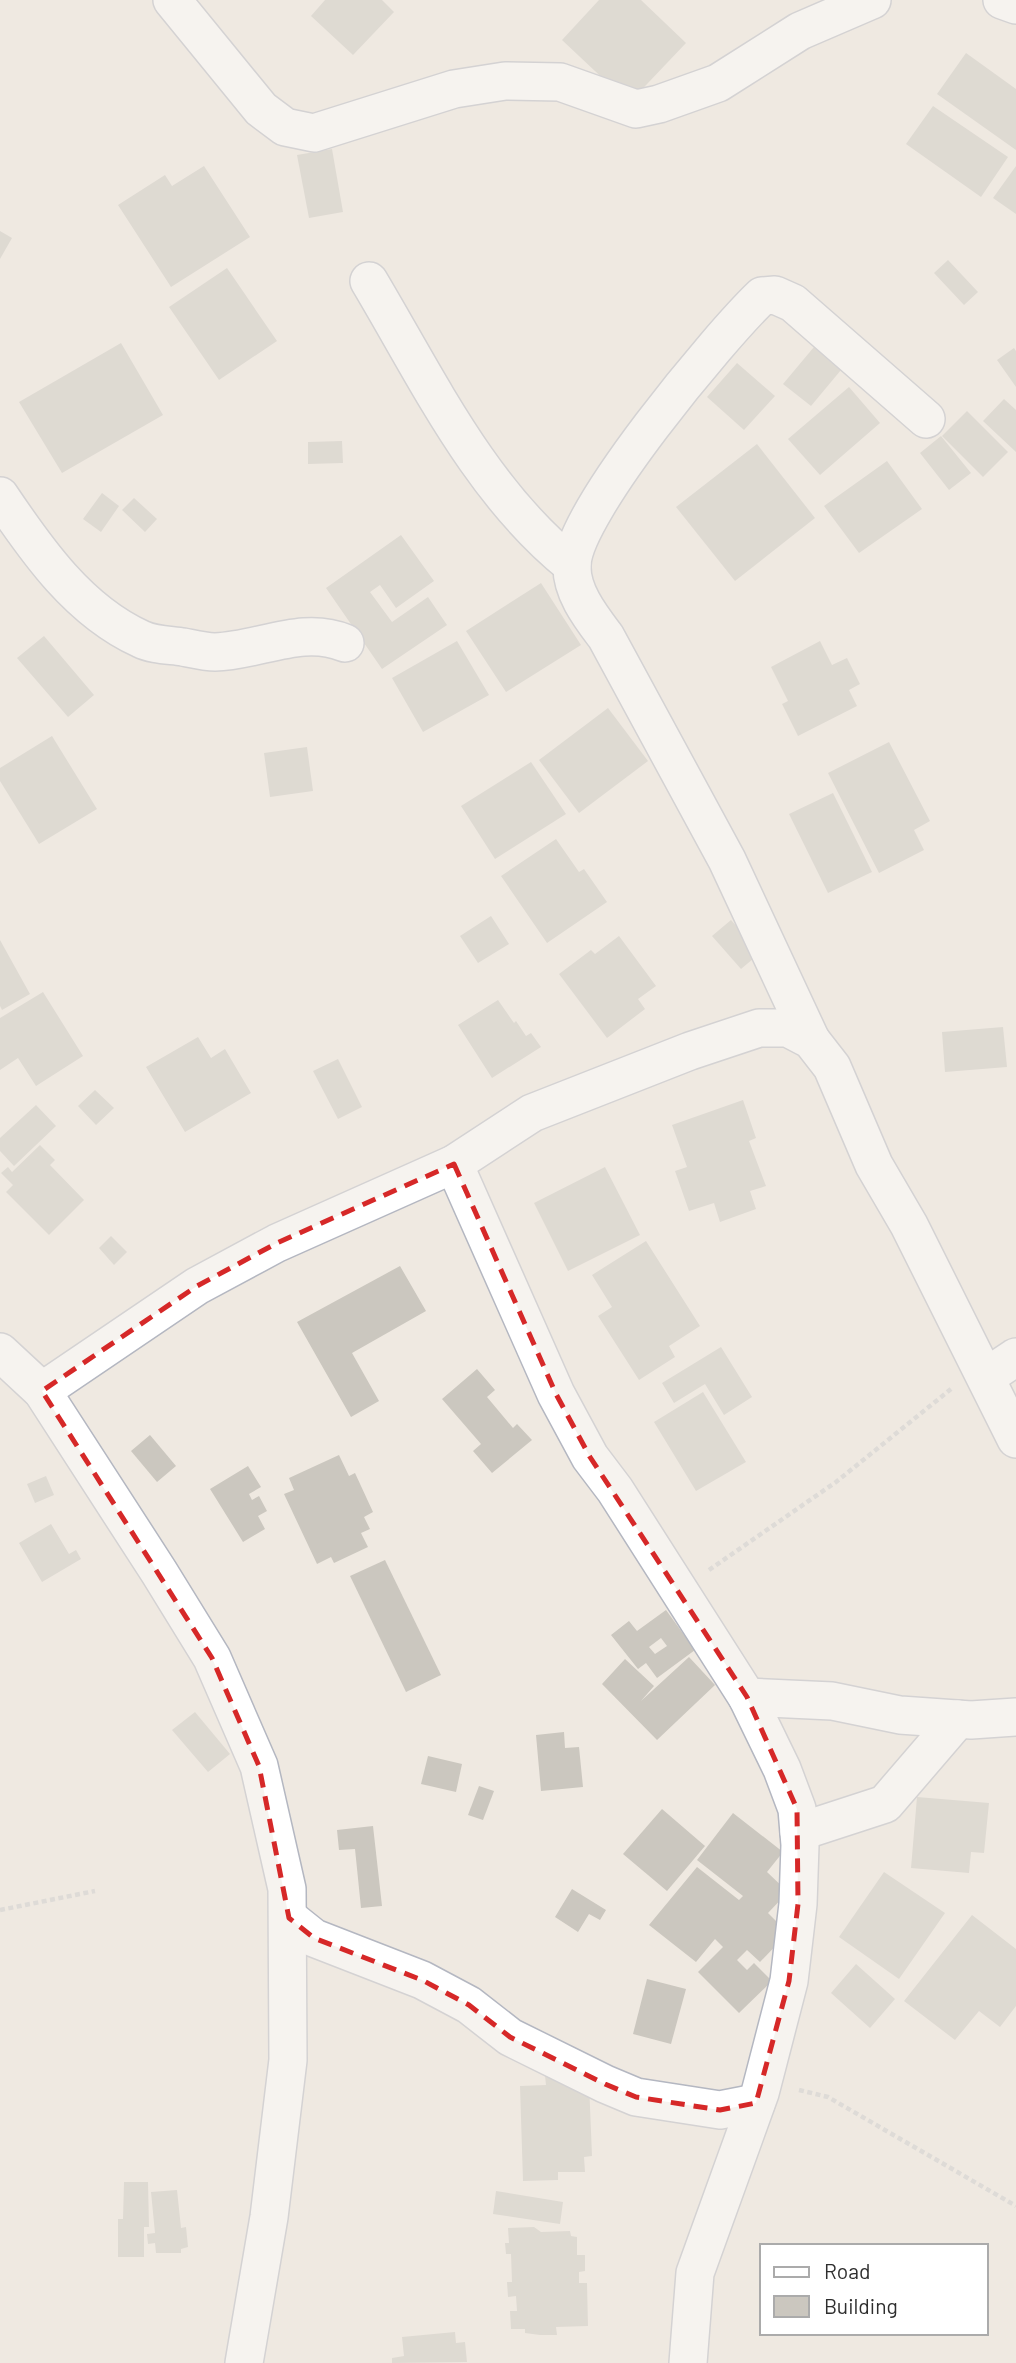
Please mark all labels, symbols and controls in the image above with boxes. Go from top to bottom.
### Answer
legend [760,2244,988,2335]
text: Road [824,2258,870,2283]
text: Building [824,2293,898,2318]

